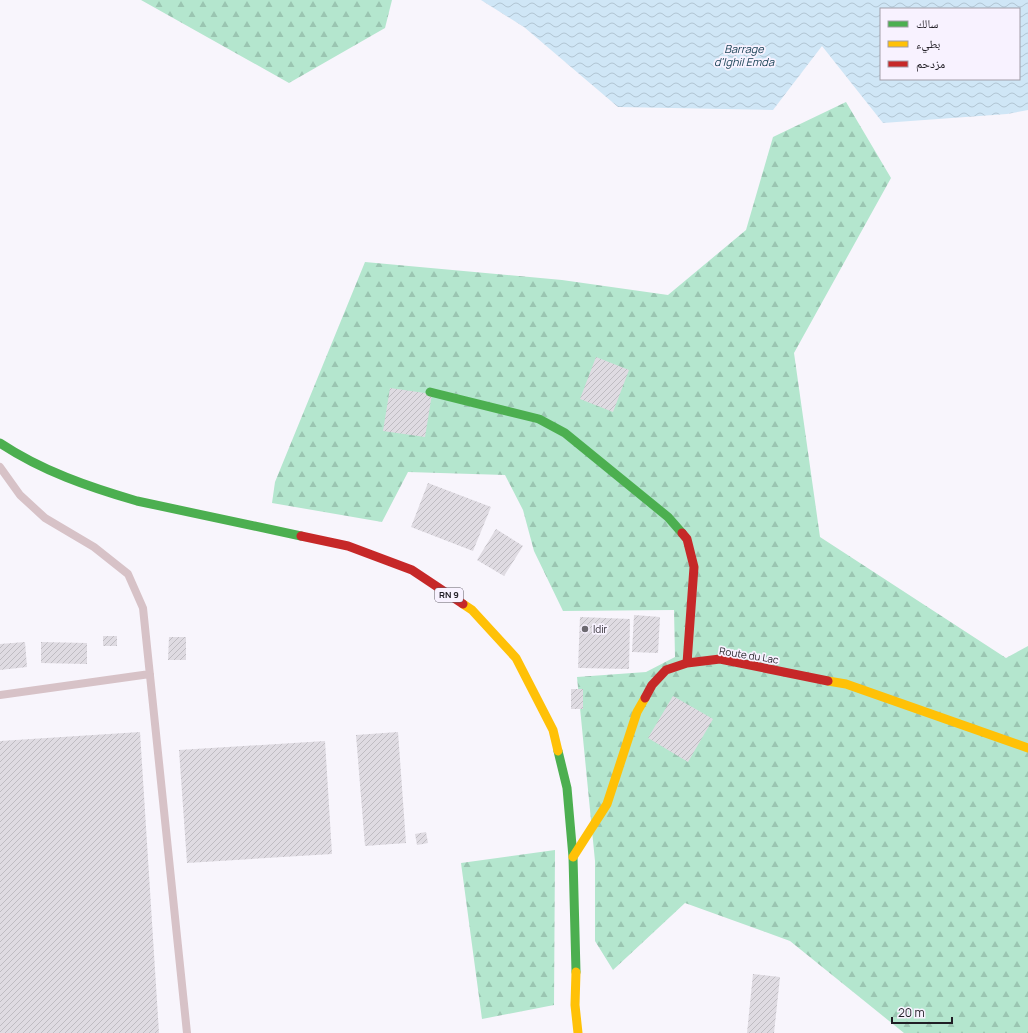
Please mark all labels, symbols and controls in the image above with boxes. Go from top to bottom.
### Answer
legend [880,8,1020,80]
text: سالك [916,15,938,32]
text: بطيء [916,35,940,54]
water label: Barrage d'Ighil Emda [714,41,775,69]
text: مزدحم [916,55,945,72]
road number: RN 9 [435,588,463,602]
place label: Idir [593,622,608,636]
marker: Idir [580,624,590,634]
street label: Route du Lac [718,643,780,667]
scale bar [892,999,952,1025]
text: 20 m [898,1004,925,1021]

